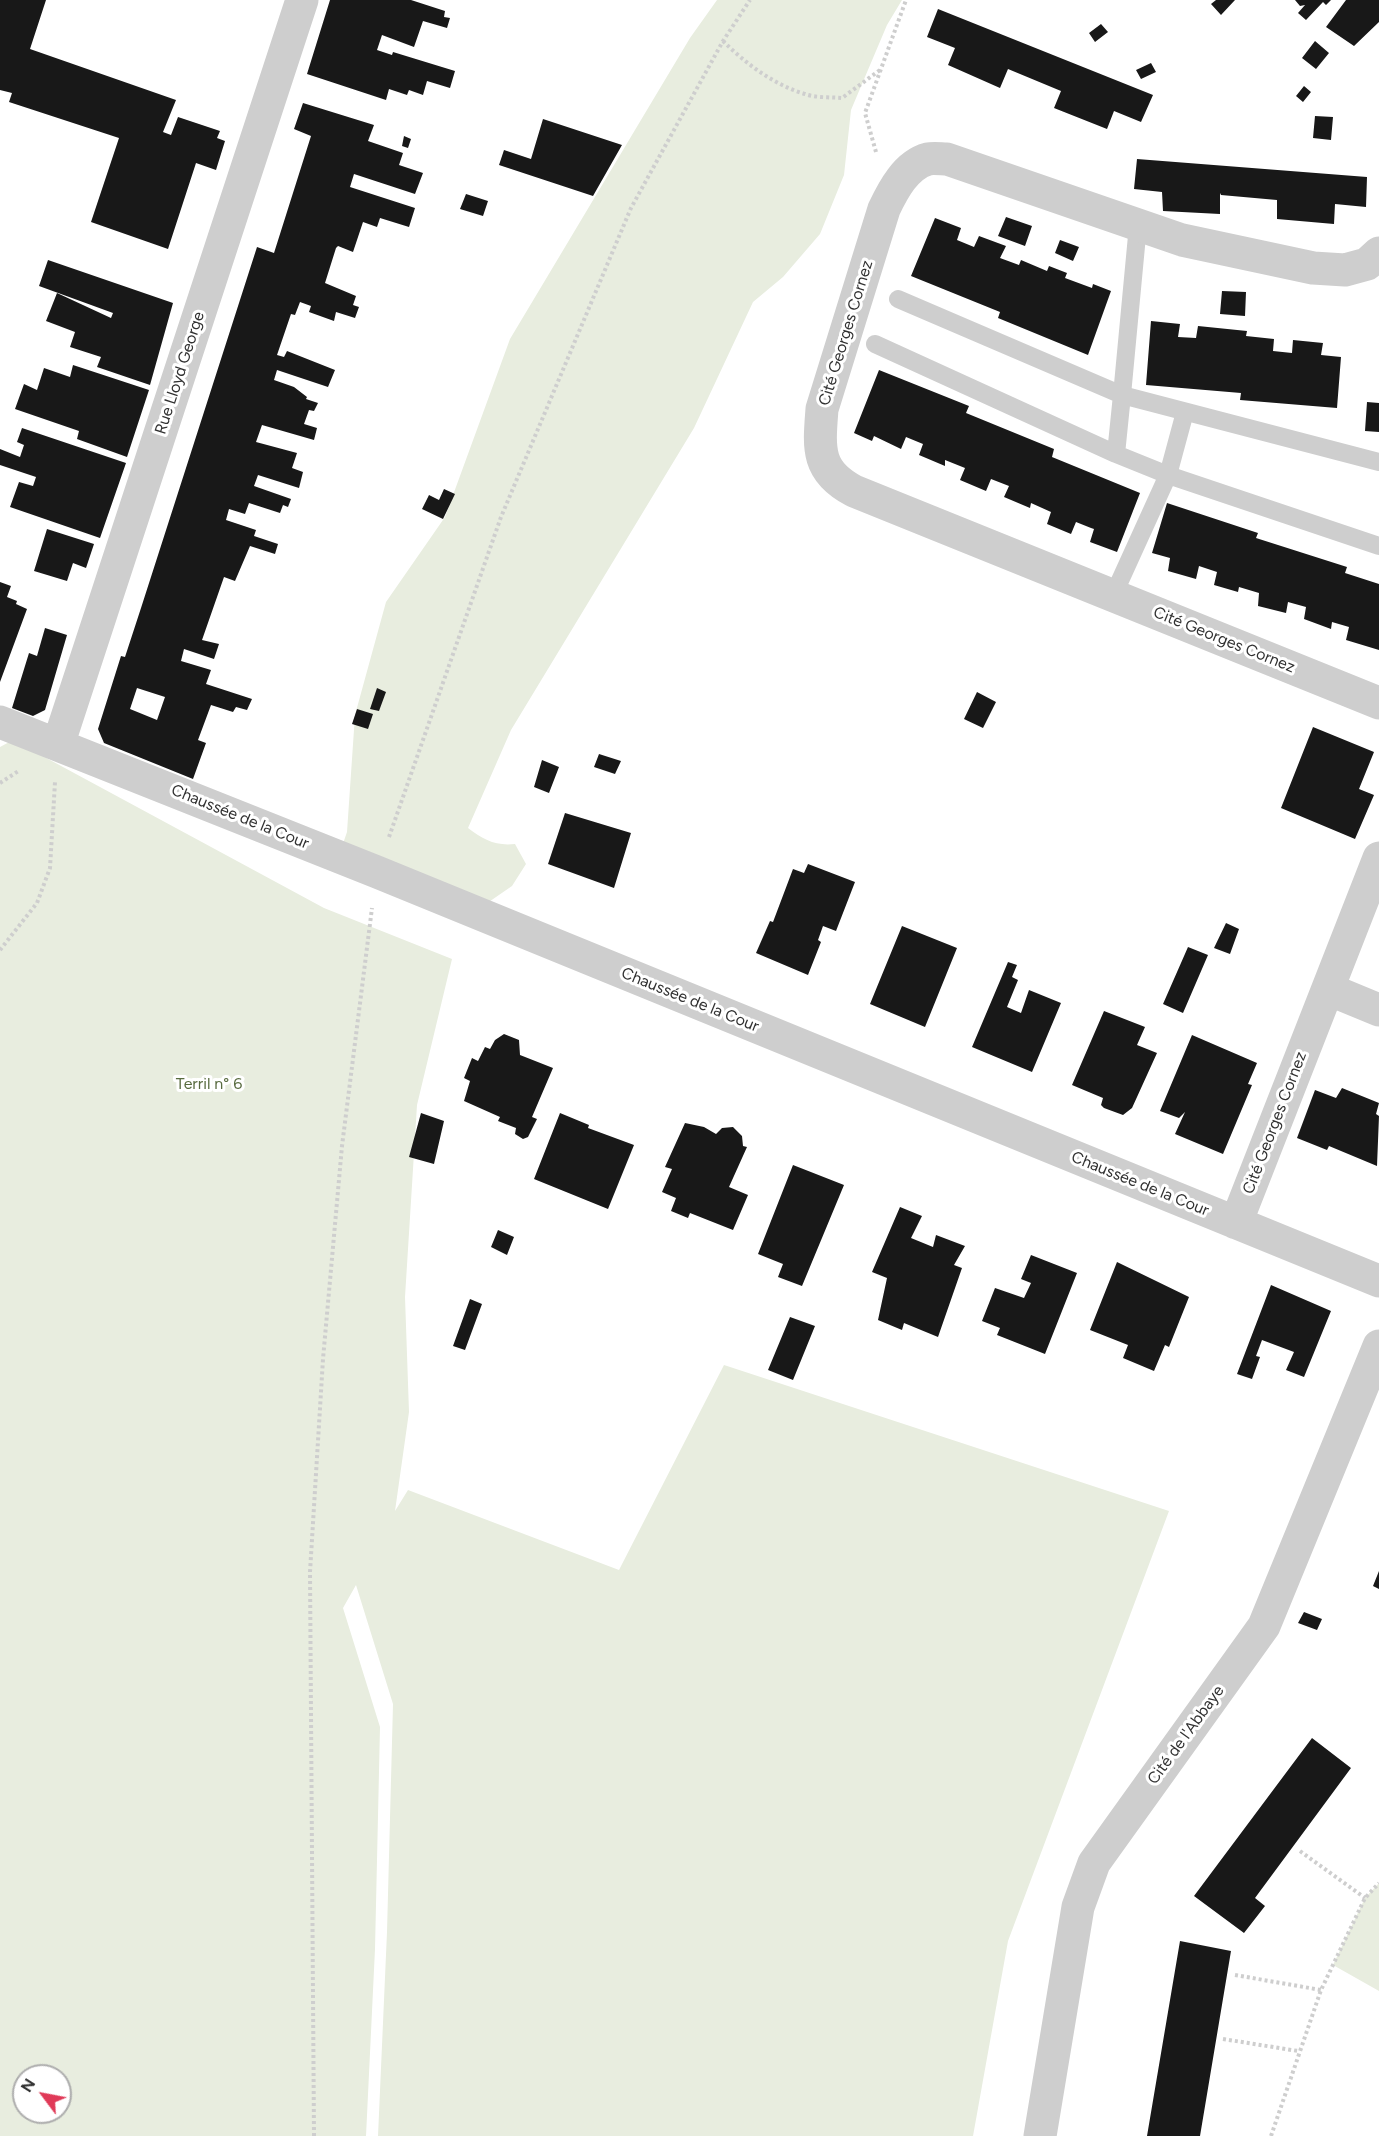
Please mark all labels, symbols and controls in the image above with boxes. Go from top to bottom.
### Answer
street label: Cité Georges Cornez [815,258,877,408]
street label: Rue Lloyd George [151,309,209,437]
street label: Cité Georges Cornez [1150,603,1298,677]
street label: Chaussée de la Cour [168,781,312,853]
street label: Chaussée de la Cour [618,964,762,1036]
street label: Cité Georges Cornez [1239,1049,1311,1197]
park label: Terril n° 6 [176,1074,242,1094]
street label: Chaussée de la Cour [1068,1148,1212,1220]
street label: Cité de l'Abbaye [1144,1682,1228,1788]
north arrow [12,2064,72,2124]
text: N [17,2075,39,2096]

